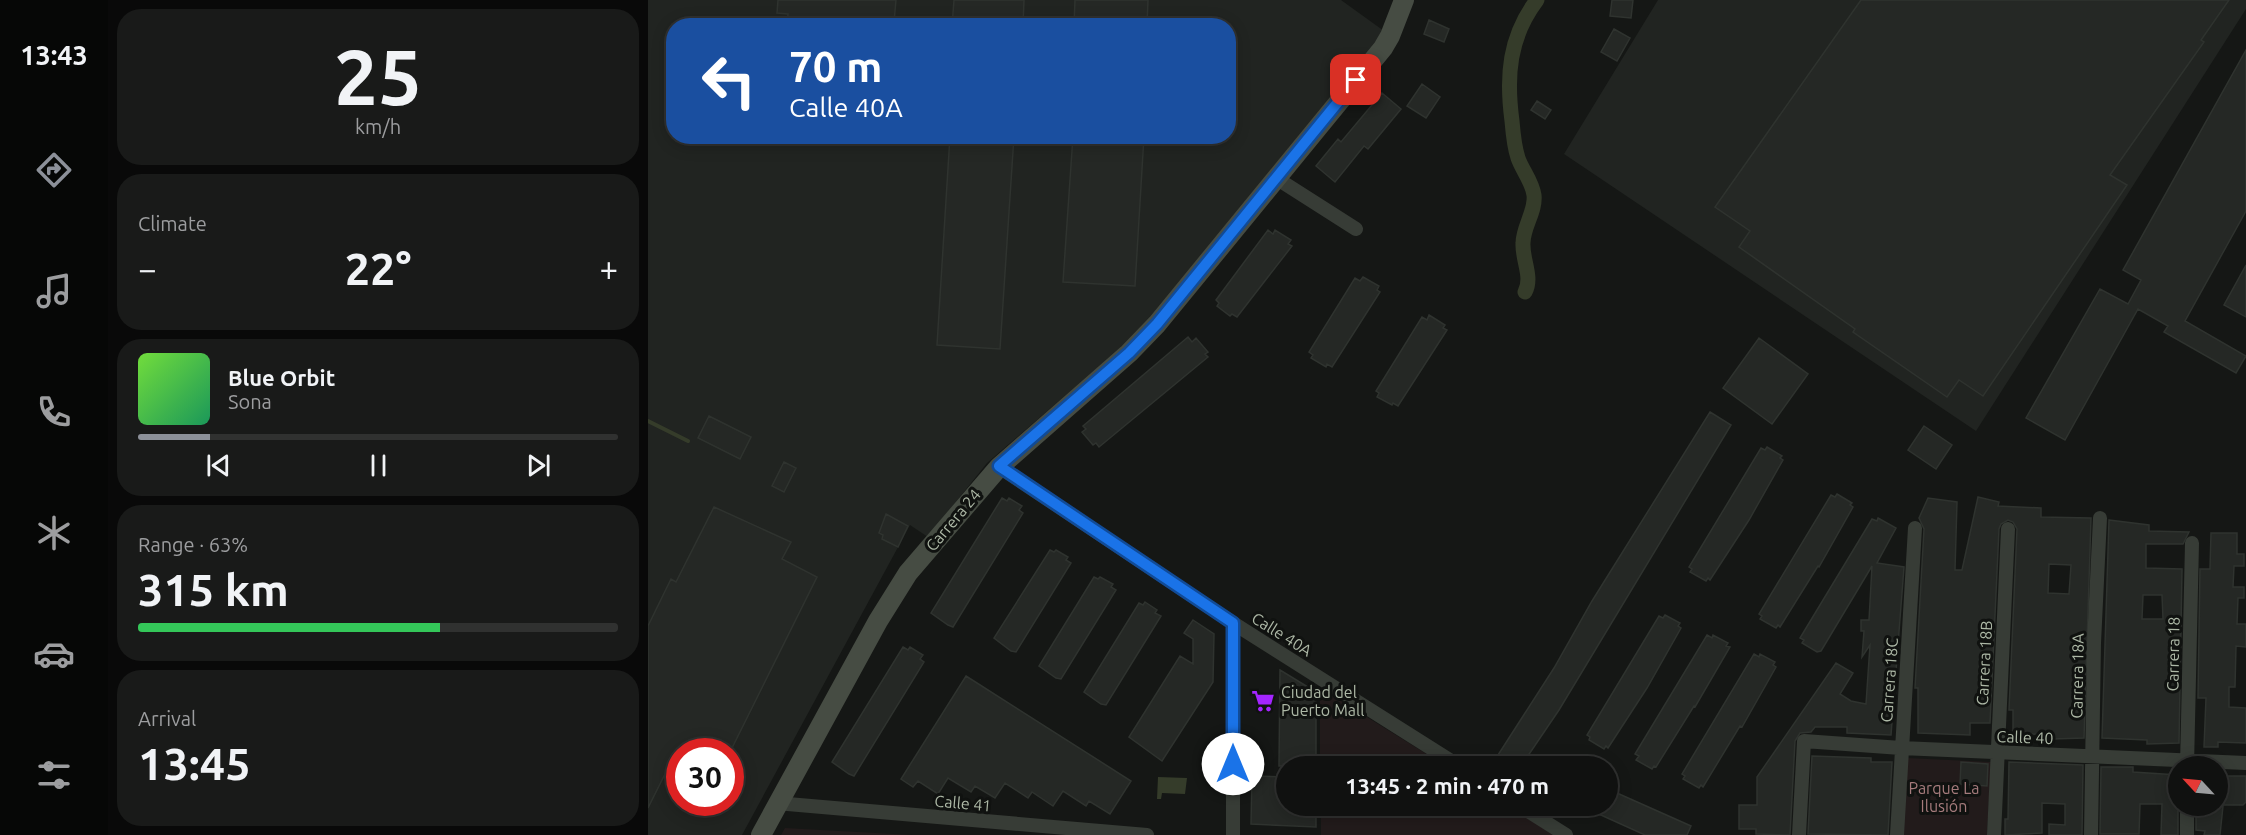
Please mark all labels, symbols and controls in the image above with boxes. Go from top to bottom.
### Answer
text: 25 [334,32,422,120]
text: 13:43 [20,40,88,70]
icon: left [690,42,768,120]
text: 70 m [789,43,883,90]
pin [1330,54,1381,105]
icon: arrive [1339,63,1372,96]
text: Calle 40A [789,92,903,122]
text: km/h [355,115,401,138]
icon: directions [33,149,75,191]
text: Climate [138,212,207,235]
text: 22° [345,243,411,294]
text: − [138,250,157,287]
text: + [599,250,618,287]
icon: music [33,270,75,312]
text: Blue Orbit [228,365,335,390]
text: Sona [228,390,272,413]
icon: phone [33,391,75,433]
icon: previous [202,449,235,482]
icon: pause [362,449,395,482]
icon: next [522,449,555,482]
street label: Carrera 24 [922,485,984,555]
icon: climate [33,512,75,554]
text: Range · 63% [138,533,248,556]
text: 315 km [138,564,289,615]
street label: Calle 40A [1249,609,1316,660]
street label: Carrera 18 [2163,616,2183,692]
street label: Carrera 18B [1973,620,1995,706]
icon: car [33,633,75,675]
street label: Carrera 18A [2067,633,2087,719]
street label: Carrera 18C [1877,637,1901,723]
place label: Ciudad del Puerto Mall [1281,683,1364,719]
supermarket icon: Ciudad del Puerto Mall [1250,688,1276,714]
text: Arrival [138,707,196,730]
street label: Calle 40 [1996,727,2054,747]
position arrow [1201,732,1265,796]
text: 13:45 [138,738,251,789]
speed limit sign: 30 [666,738,744,816]
icon: filters [33,754,75,796]
north arrow [2168,756,2228,816]
map controls [2168,756,2228,816]
text: 13:45 · 2 min · 470 m [1345,773,1549,798]
park label: Parque La Ilusión [1908,779,1980,815]
street label: Calle 41 [934,792,992,814]

